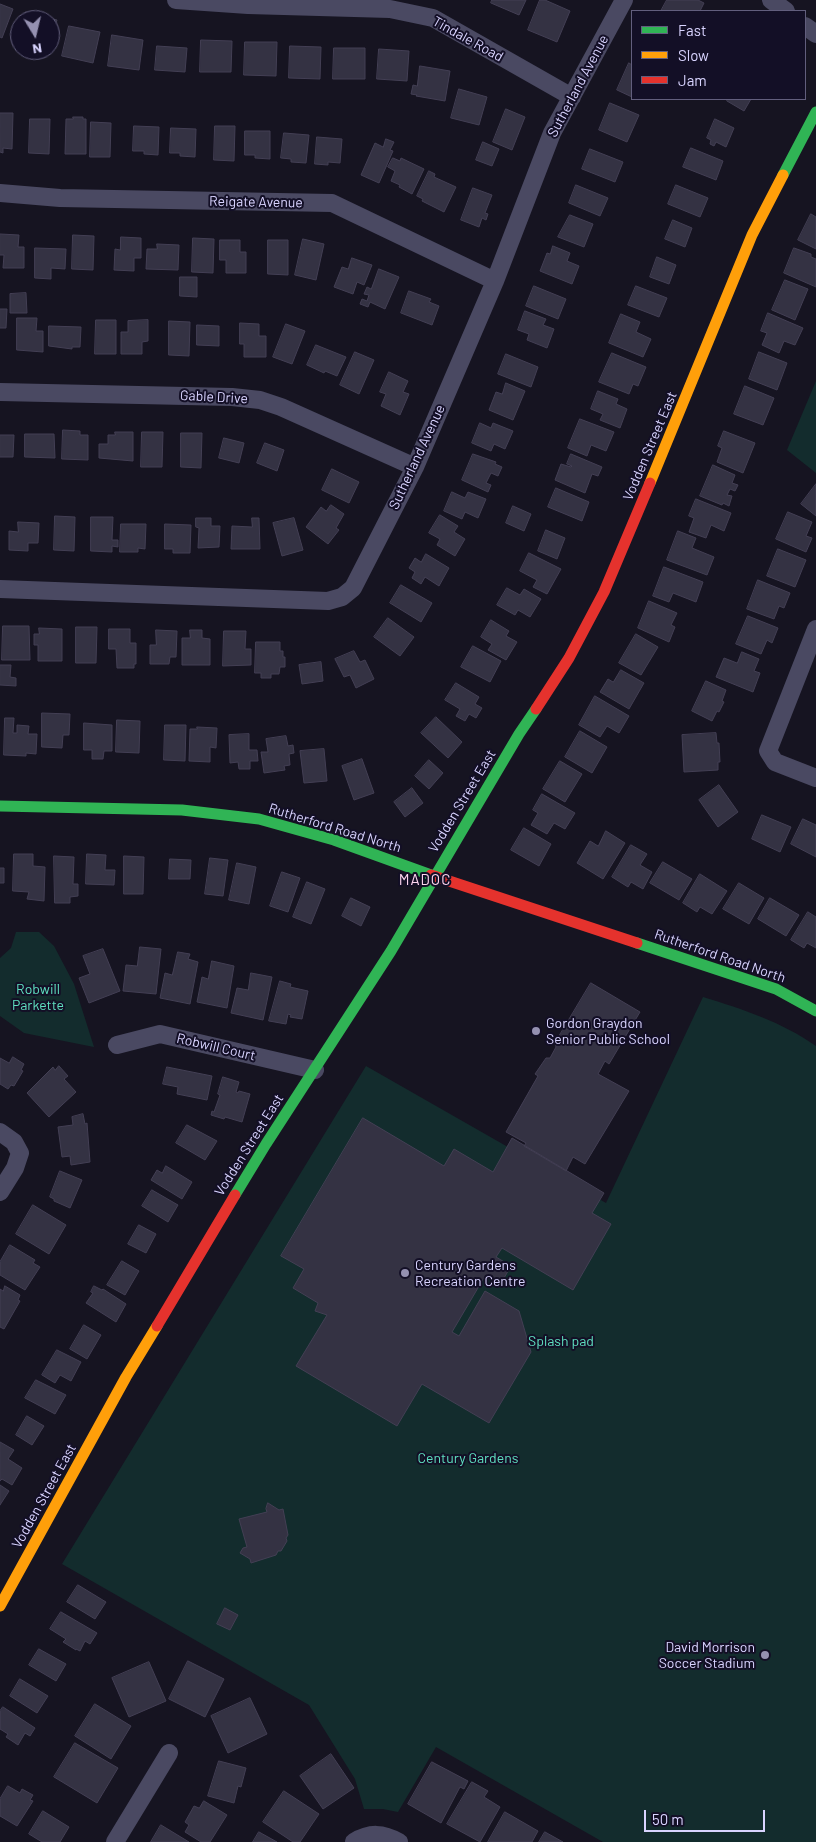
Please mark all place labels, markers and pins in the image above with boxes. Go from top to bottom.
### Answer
place label: Gordon Graydon Senior Public School [546,1015,670,1048]
marker: Gordon Graydon Senior Public School [530,1025,542,1037]
place label: Century Gardens Recreation Centre [415,1257,526,1290]
marker: Century Gardens Recreation Centre [399,1267,411,1279]
place label: David Morrison Soccer Stadium [659,1639,755,1671]
marker: David Morrison Soccer Stadium [759,1649,771,1661]

